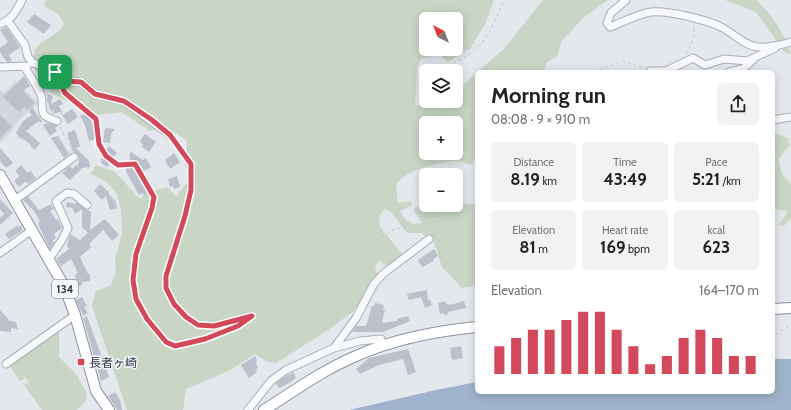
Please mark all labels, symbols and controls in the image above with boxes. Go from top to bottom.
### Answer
north arrow [419,12,463,56]
map controls [419,12,463,212]
pin [38,55,72,89]
icon: arrive [44,61,66,83]
button: layers [419,64,463,108]
text: Morning run [491,82,606,109]
button: share [717,83,759,125]
text: 08:08 · 9 × 910 m [491,111,590,127]
button: + [419,116,463,160]
text: Distance [513,155,554,169]
text: Time [613,155,637,169]
text: Pace [705,155,727,169]
button: − [419,168,463,212]
text: 8.19 [510,169,540,189]
text: 43:49 [603,169,647,189]
text: 5:21 [692,169,720,189]
text: km [540,174,557,188]
text: /km [720,174,741,188]
text: Elevation [512,223,555,237]
text: Heart rate [602,223,648,237]
text: kcal [708,223,725,237]
text: 81 [519,237,536,257]
text: 169 [600,237,626,257]
text: 623 [702,237,730,257]
text: m [536,242,548,256]
text: bpm [626,242,650,256]
road number: 134 [52,280,78,298]
text: Elevation [491,282,542,298]
text: 164–170 m [699,282,759,298]
place label: 長者ヶ崎 [89,355,137,370]
marker: 長者ヶ崎 [76,357,86,367]

